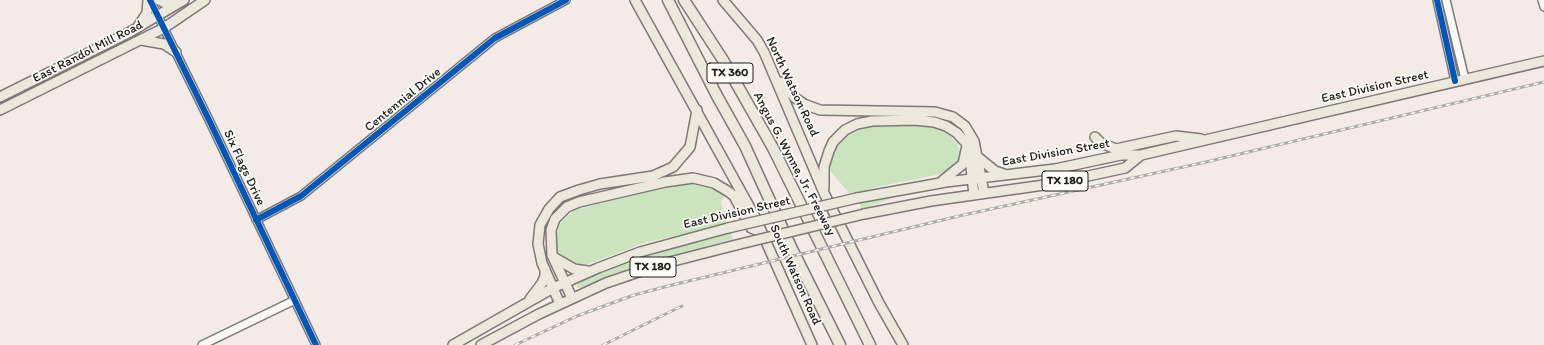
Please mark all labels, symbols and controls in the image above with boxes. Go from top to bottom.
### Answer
street label: East Randol Mill Road [30,17,146,87]
street label: North Watson Road [762,35,822,139]
road number: TX 360 [707,63,753,83]
street label: Centennial Drive [362,64,444,136]
street label: East Division Street [1320,67,1430,107]
street label: Angus G. Wynne, Jr. Freeway [749,90,839,238]
street label: Six Flags Drive [220,128,268,208]
street label: East Division Street [1001,136,1111,170]
road number: TX 180 [1042,171,1088,191]
street label: East Division Street [682,193,792,233]
street label: South Watson Road [766,222,824,328]
road number: TX 180 [630,257,676,277]

